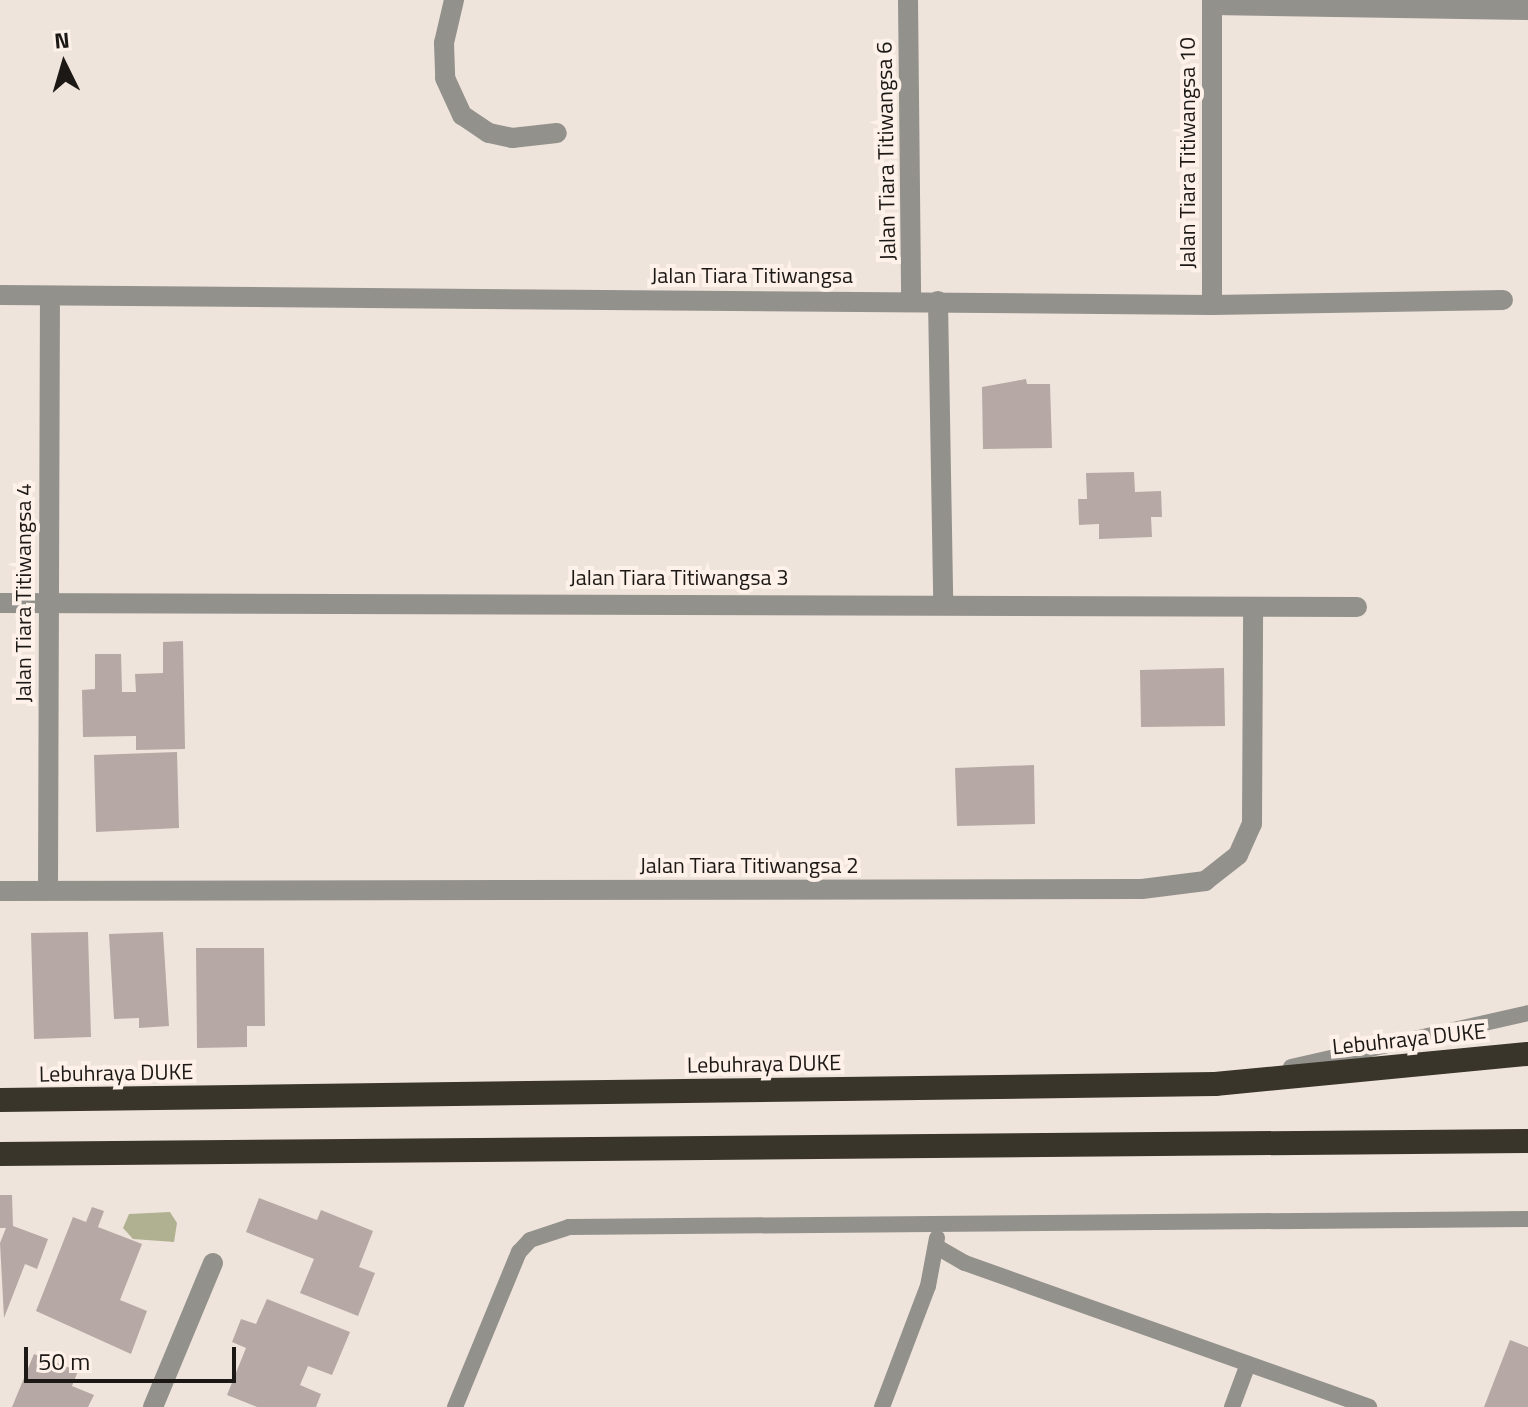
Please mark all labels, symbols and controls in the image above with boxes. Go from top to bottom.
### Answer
text: N [53,22,71,58]
north arrow [24,24,104,104]
street label: Jalan Tiara Titiwangsa 10 [1175,37,1201,269]
street label: Jalan Tiara Titiwangsa 6 [871,41,901,261]
street label: Jalan Tiara Titiwangsa [651,263,853,289]
street label: Jalan Tiara Titiwangsa 4 [11,483,37,703]
street label: Jalan Tiara Titiwangsa 3 [569,565,789,591]
street label: Jalan Tiara Titiwangsa 2 [639,853,859,879]
street label: Lebuhraya DUKE [1331,1018,1487,1060]
street label: Lebuhraya DUKE [687,1049,841,1079]
street label: Lebuhraya DUKE [39,1058,193,1088]
scale bar [28,1331,240,1381]
text: 50 m [38,1343,90,1379]

